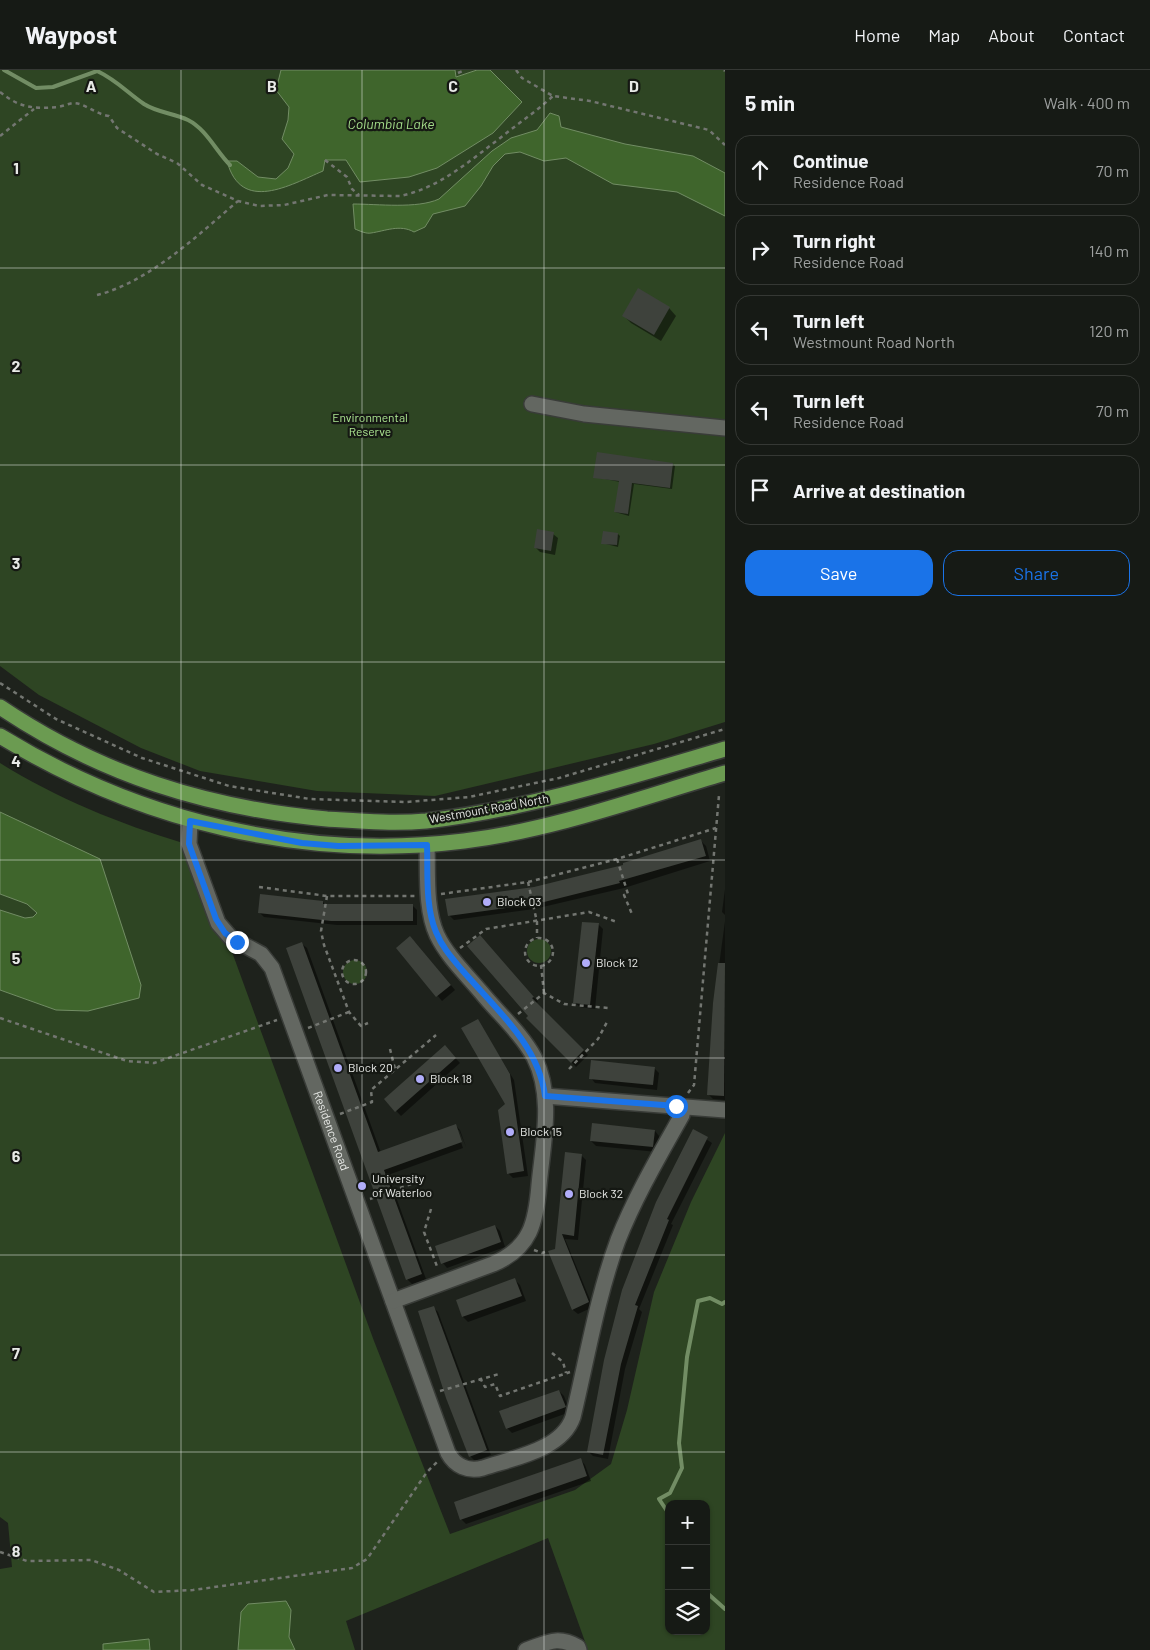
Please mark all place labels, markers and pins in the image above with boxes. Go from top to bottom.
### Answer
place label: Block 03 [497,894,541,908]
marker: Block 03 [481,896,493,908]
place label: Block 12 [596,955,638,969]
marker: Block 12 [580,957,592,969]
place label: Block 20 [348,1060,393,1074]
marker: Block 20 [332,1062,344,1074]
place label: Block 18 [430,1071,472,1085]
marker: Block 18 [414,1073,426,1085]
place label: Block 15 [520,1124,562,1138]
marker: Block 15 [504,1126,516,1138]
place label: University of Waterloo [372,1171,432,1199]
marker: University of Waterloo [356,1180,368,1192]
place label: Block 32 [579,1186,623,1200]
marker: Block 32 [563,1188,575,1200]

